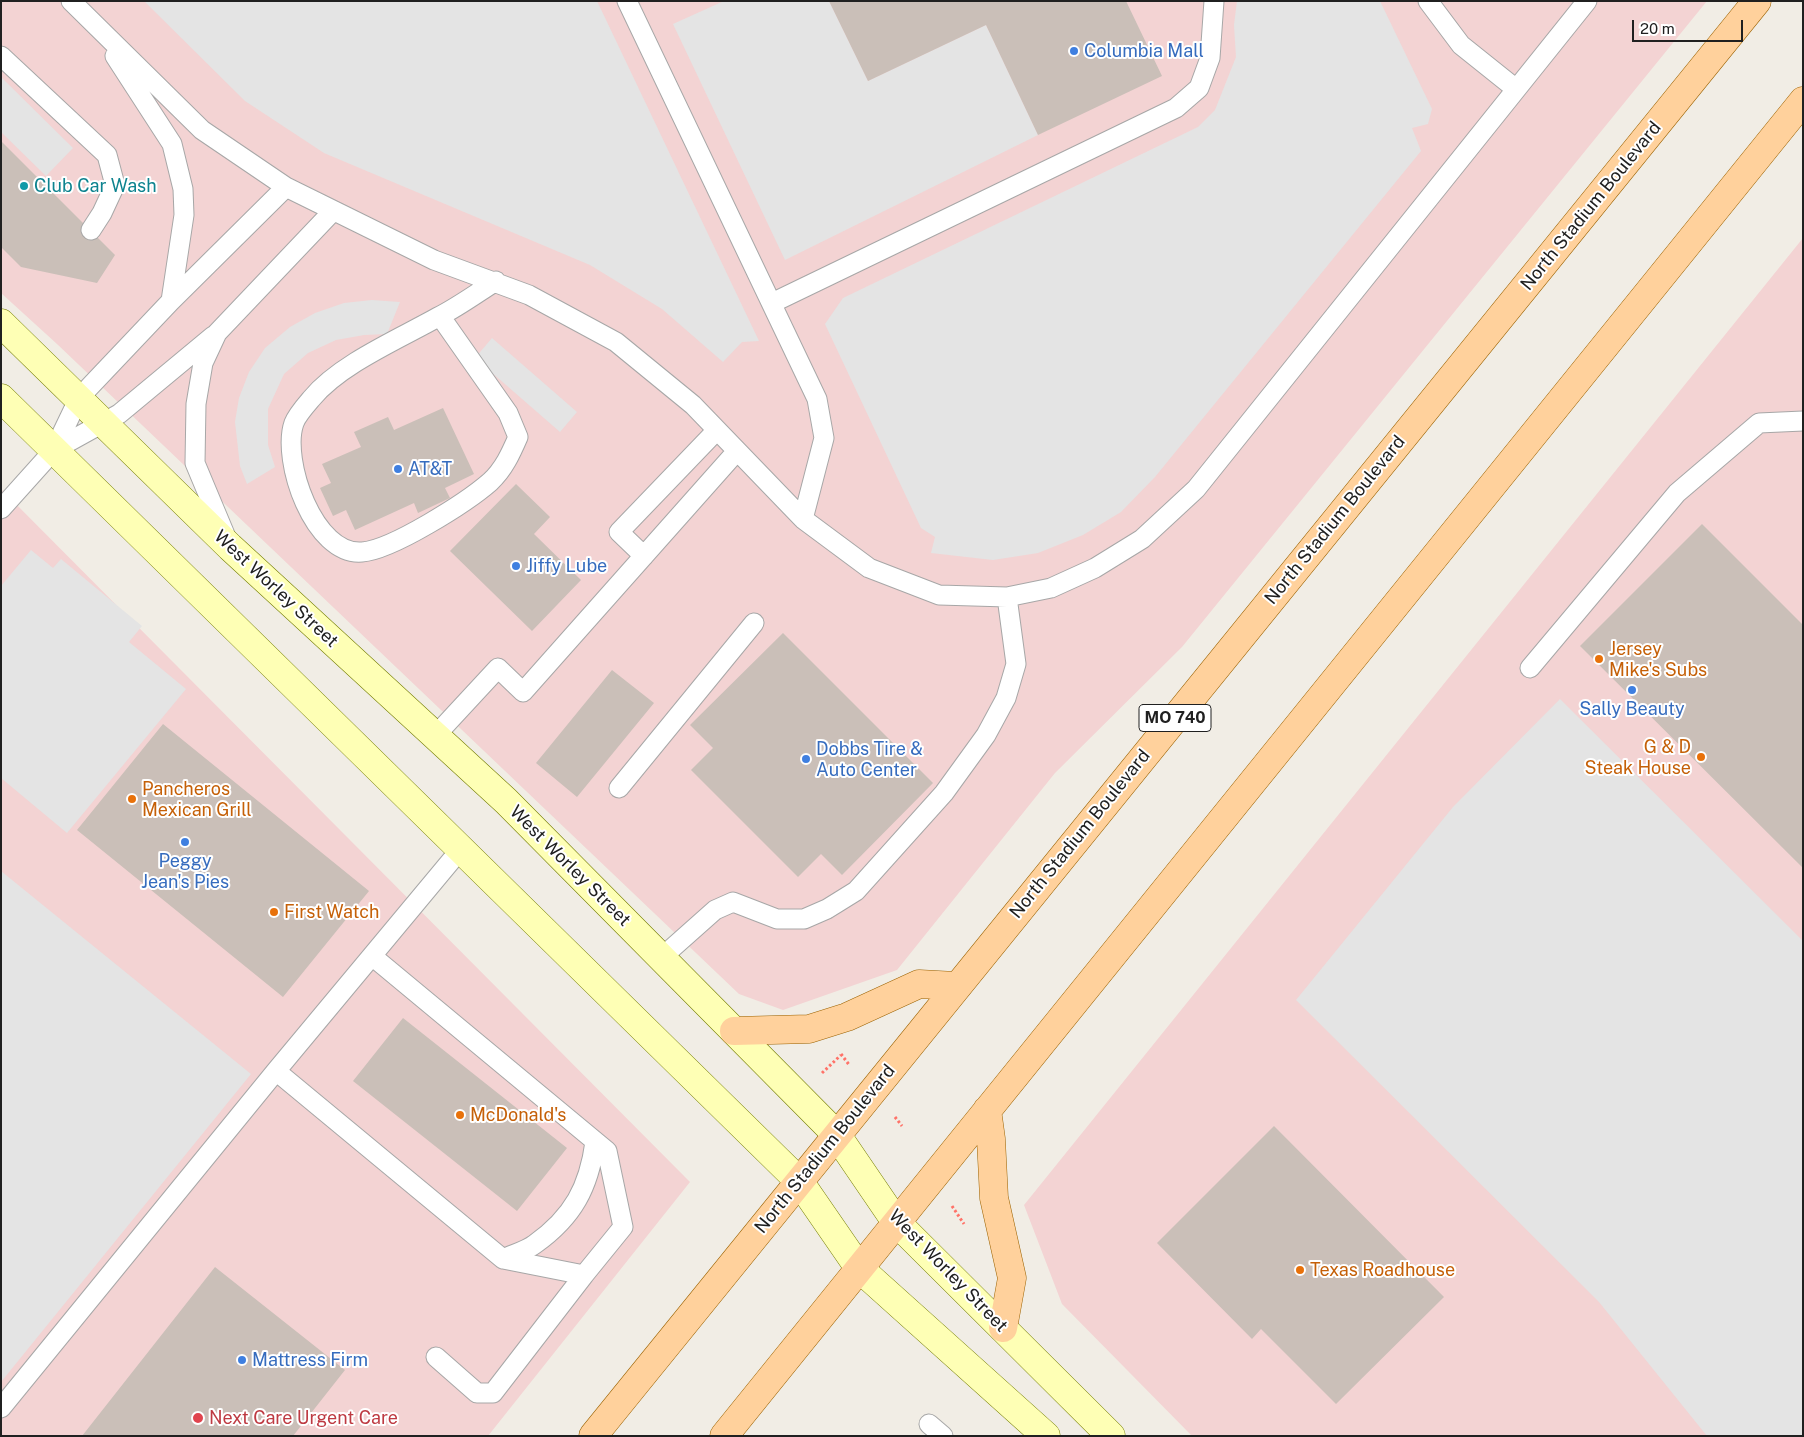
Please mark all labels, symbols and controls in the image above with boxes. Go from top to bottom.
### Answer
scale bar [1634,10,1745,42]
text: 20 m [1640,20,1675,37]
place label: Columbia Mall [1084,40,1204,62]
marker: Columbia Mall [1068,45,1080,57]
street label: North Stadium Boulevard [1516,117,1666,295]
place label: Club Car Wash [34,175,157,197]
marker: Club Car Wash [18,180,30,192]
street label: North Stadium Boulevard [1260,431,1410,609]
place label: AT&T [408,458,452,480]
marker: AT&T [392,463,404,475]
street label: West Worley Street [209,526,343,652]
place label: Jiffy Lube [526,555,607,577]
marker: Jiffy Lube [510,560,522,572]
place label: Jersey Mike's Subs [1609,638,1707,681]
marker: Jersey Mike's Subs [1593,653,1605,665]
marker: Sally Beauty [1626,684,1638,696]
place label: Sally Beauty [1579,698,1685,720]
road number: MO 740 [1139,704,1211,731]
place label: G & D Steak House [1584,736,1691,779]
place label: Dobbs Tire & Auto Center [816,738,923,781]
street label: North Stadium Boulevard [1005,745,1155,923]
marker: G & D Steak House [1695,751,1707,763]
marker: Dobbs Tire & Auto Center [800,753,812,765]
place label: Pancheros Mexican Grill [142,778,252,821]
marker: Pancheros Mexican Grill [126,793,138,805]
street label: West Worley Street [505,801,635,931]
marker: Peggy Jean's Pies [179,836,191,848]
place label: Peggy Jean's Pies [141,850,229,892]
place label: First Watch [284,901,379,923]
marker: First Watch [268,906,280,918]
street label: North Stadium Boulevard [750,1060,900,1238]
place label: McDonald's [470,1104,566,1126]
marker: McDonald's [454,1109,466,1121]
street label: West Worley Street [884,1205,1012,1337]
place label: Texas Roadhouse [1310,1259,1455,1281]
marker: Texas Roadhouse [1294,1264,1306,1276]
place label: Mattress Firm [252,1349,368,1371]
marker: Mattress Firm [236,1354,248,1366]
place label: Next Care Urgent Care [209,1407,398,1429]
marker: Next Care Urgent Care [191,1411,205,1425]

